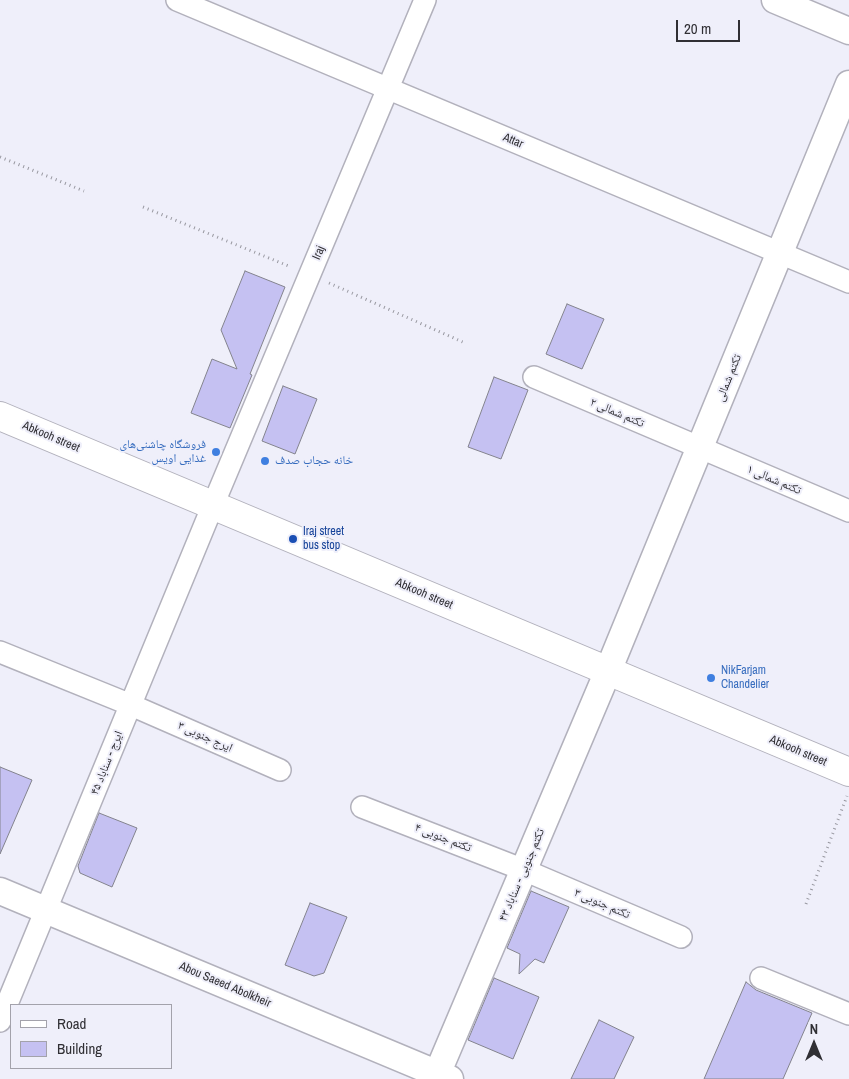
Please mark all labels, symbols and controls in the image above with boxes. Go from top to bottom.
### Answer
scale bar [679,10,743,42]
text: 20 m [684,18,711,39]
street label: Attar [501,130,525,152]
street label: Iraj [310,244,328,262]
street label: تکتم شمالی [713,352,745,404]
street label: تکتم شمالی ۲ [588,395,646,431]
street label: Abkooh street [20,419,82,455]
place label: فروشگاه چاشنی‌های غذایی اویس [120,438,206,466]
marker: فروشگاه چاشنی‌های غذایی اویس [210,446,222,458]
place label: خانه حجاب صدف [275,454,353,468]
marker: خانه حجاب صدف [259,455,271,467]
street label: تکتم شمالی ۱ [745,462,803,498]
place label: Iraj street bus stop [303,525,344,553]
marker: Iraj street bus stop [287,533,299,545]
street label: Abkooh street [393,576,455,612]
place label: NikFarjam Chandelier [721,664,769,692]
marker: NikFarjam Chandelier [705,672,717,684]
street label: ایرج جنوبی ۳ [175,719,235,755]
street label: ایرج - سناباد ۴۵ [88,729,126,797]
street label: Abkooh street [767,733,829,769]
street label: تکتم جنوبی ۴ [413,821,473,855]
street label: تکتم جنوبی - سناباد ۴۳ [496,826,548,924]
street label: تکتم جنوبی ۳ [572,886,632,922]
street label: Abou Saeed Abolkheir [177,959,273,1011]
legend [10,1004,172,1069]
text: Road [57,1013,86,1034]
north arrow [789,1019,839,1069]
text: N [810,1020,818,1038]
text: Building [57,1038,102,1059]

